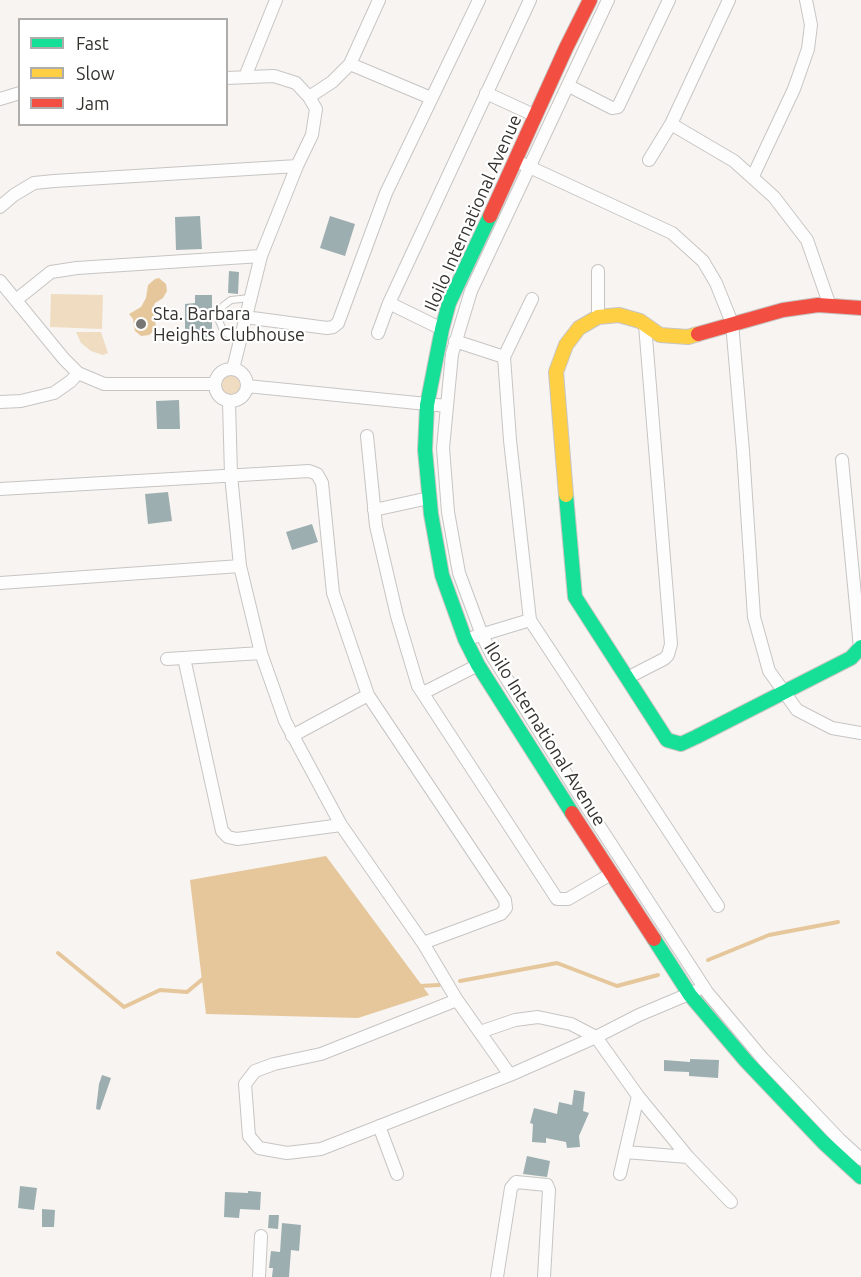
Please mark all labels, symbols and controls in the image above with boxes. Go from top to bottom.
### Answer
legend [18,18,228,126]
text: Fast [76,33,109,53]
text: Slow [76,63,115,83]
text: Jam [76,93,110,113]
street label: Iloilo International Avenue [420,111,526,315]
place label: Sta. Barbara Heights Clubhouse [153,303,305,346]
marker: Sta. Barbara Heights Clubhouse [134,317,148,331]
street label: Iloilo International Avenue [479,638,611,830]

